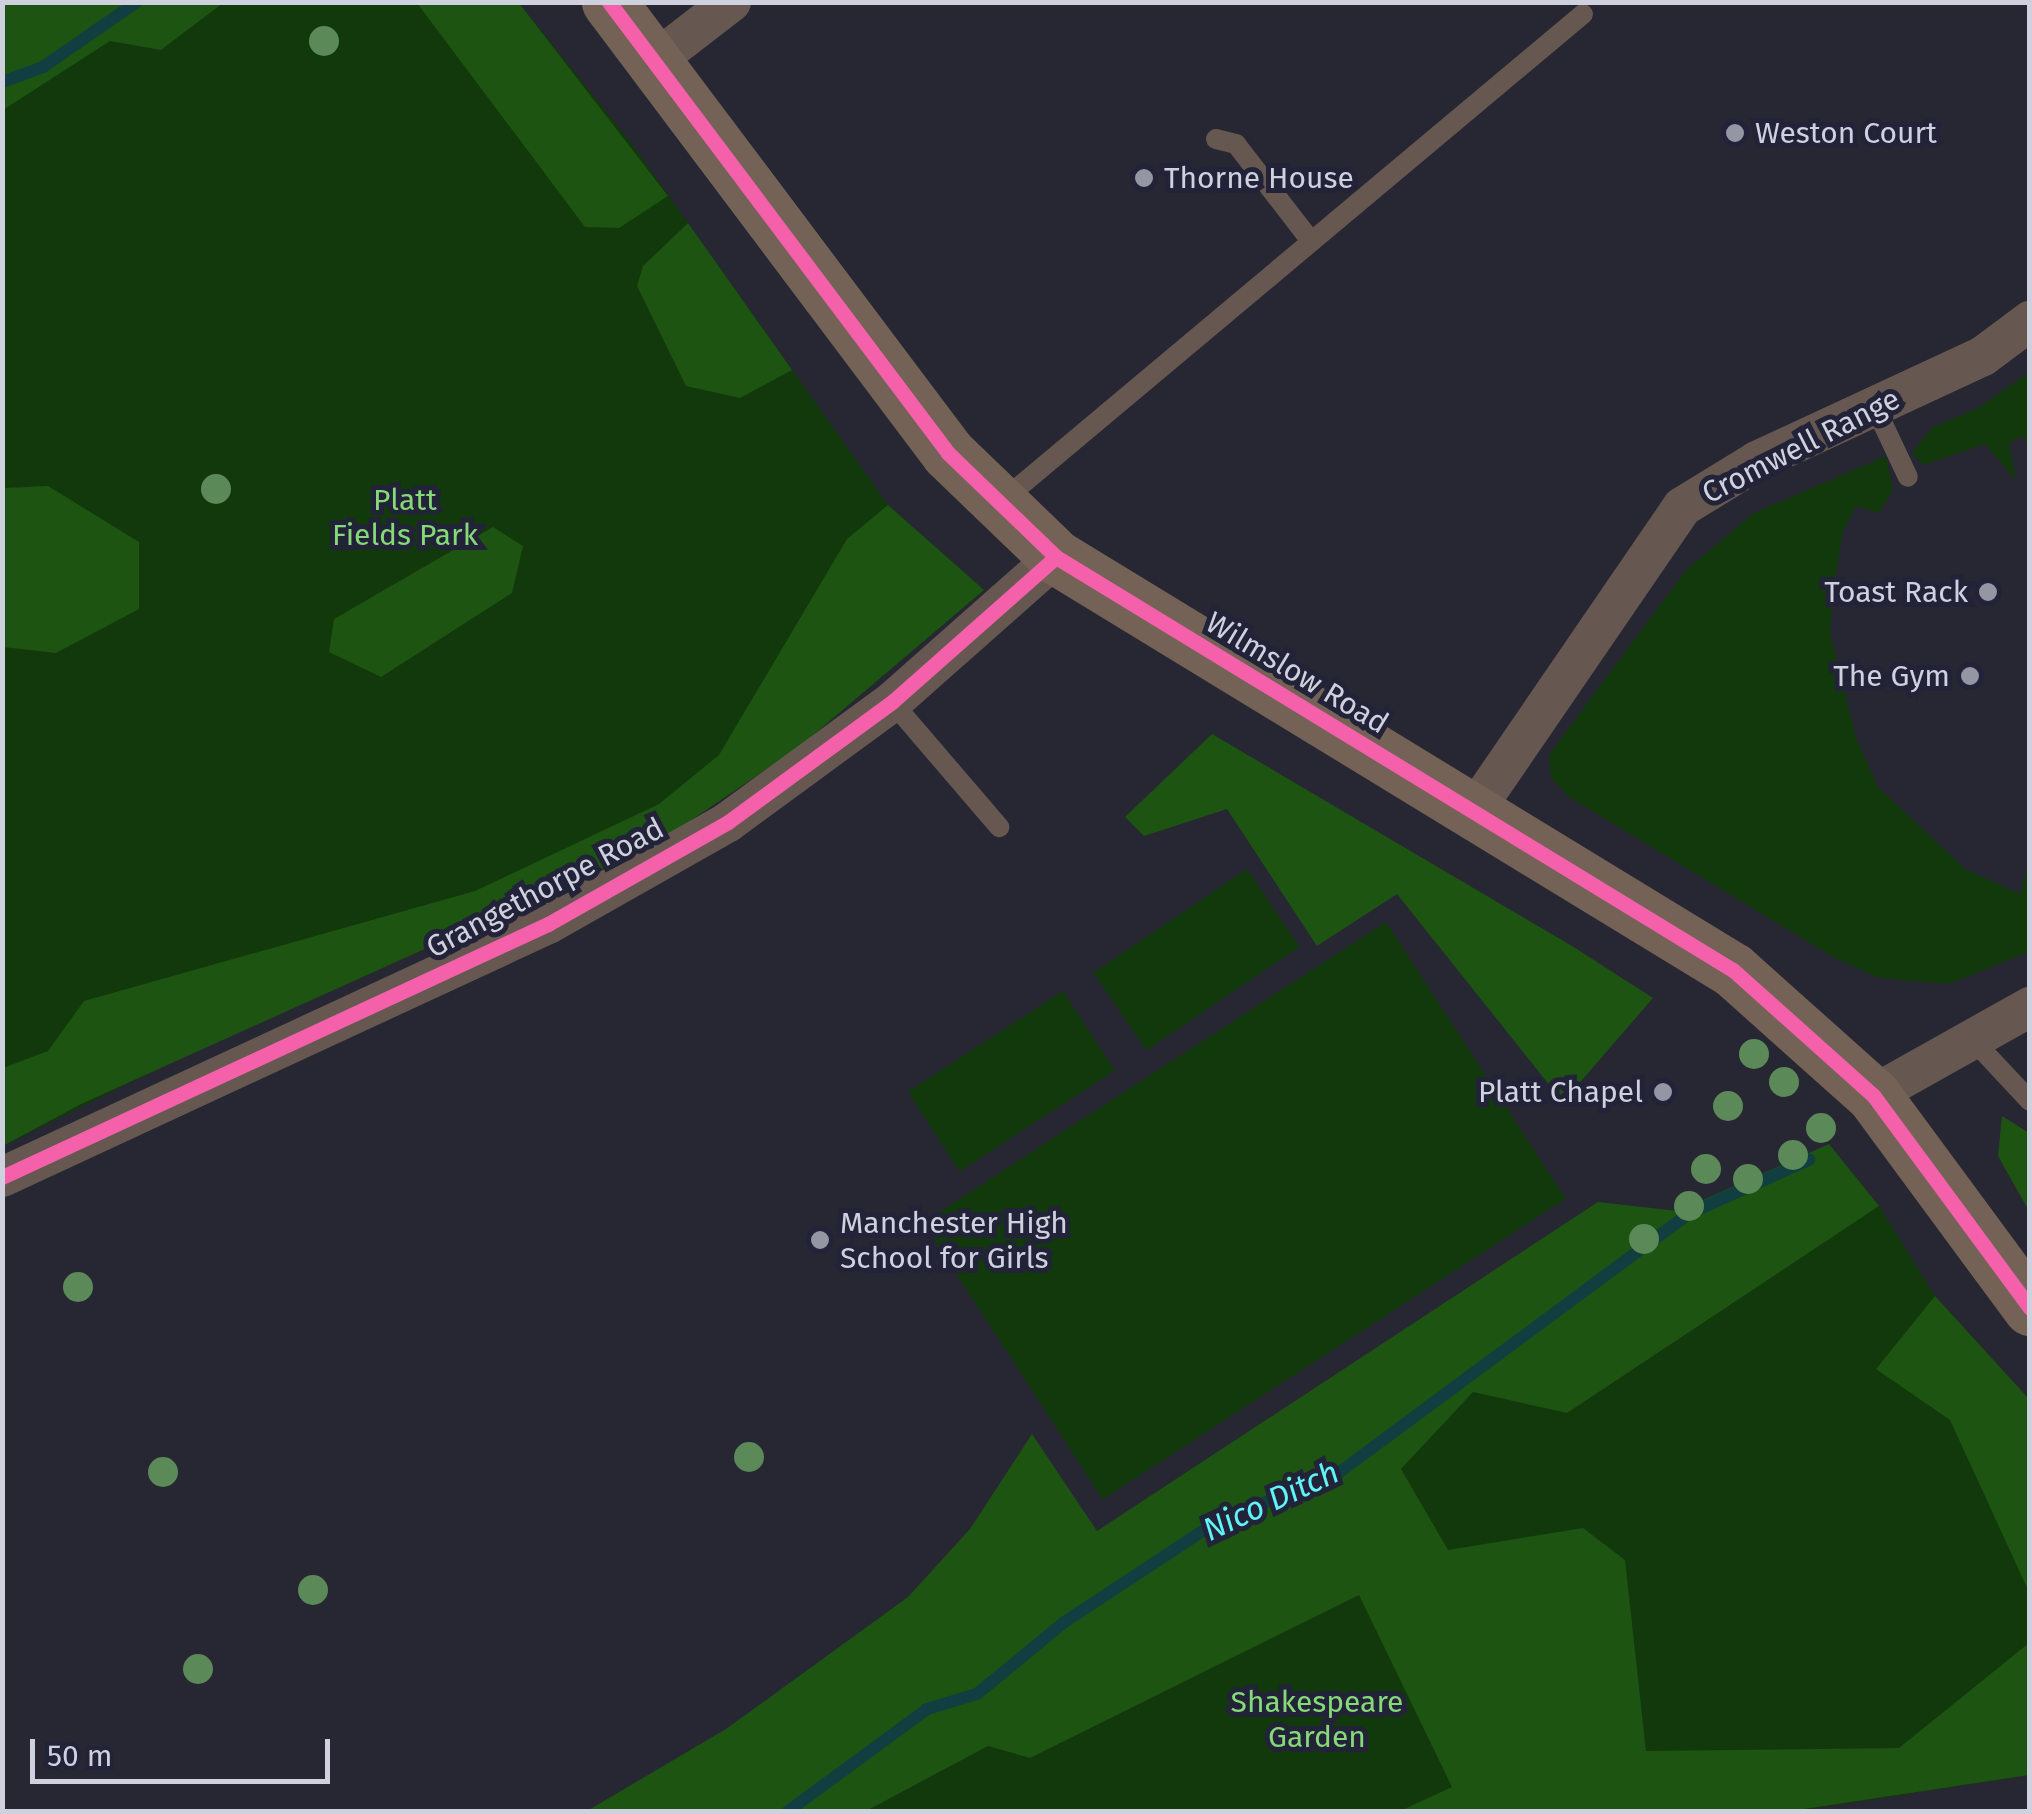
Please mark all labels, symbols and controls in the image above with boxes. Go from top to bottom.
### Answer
place label: Weston Court [1755,115,1937,151]
marker: Weston Court [1724,122,1746,144]
place label: Thorne House [1164,160,1354,196]
marker: Thorne House [1133,167,1155,189]
street label: Cromwell Range [1696,381,1906,511]
park label: Platt Fields Park [332,482,478,552]
place label: Toast Rack [1824,574,1968,610]
marker: Toast Rack [1977,581,1999,603]
street label: Wilmslow Road [1199,604,1395,742]
place label: The Gym [1833,658,1950,694]
marker: The Gym [1959,665,1981,687]
street label: Grangethorpe Road [420,810,670,966]
place label: Platt Chapel [1478,1074,1643,1110]
marker: Platt Chapel [1652,1081,1674,1103]
place label: Manchester High School for Girls [840,1205,1068,1276]
marker: Manchester High School for Girls [809,1229,831,1251]
water label: Nico Ditch [1197,1453,1345,1549]
park label: Shakespeare Garden [1231,1684,1403,1754]
scale bar [35,1719,335,1781]
text: 50 m [47,1738,112,1774]

